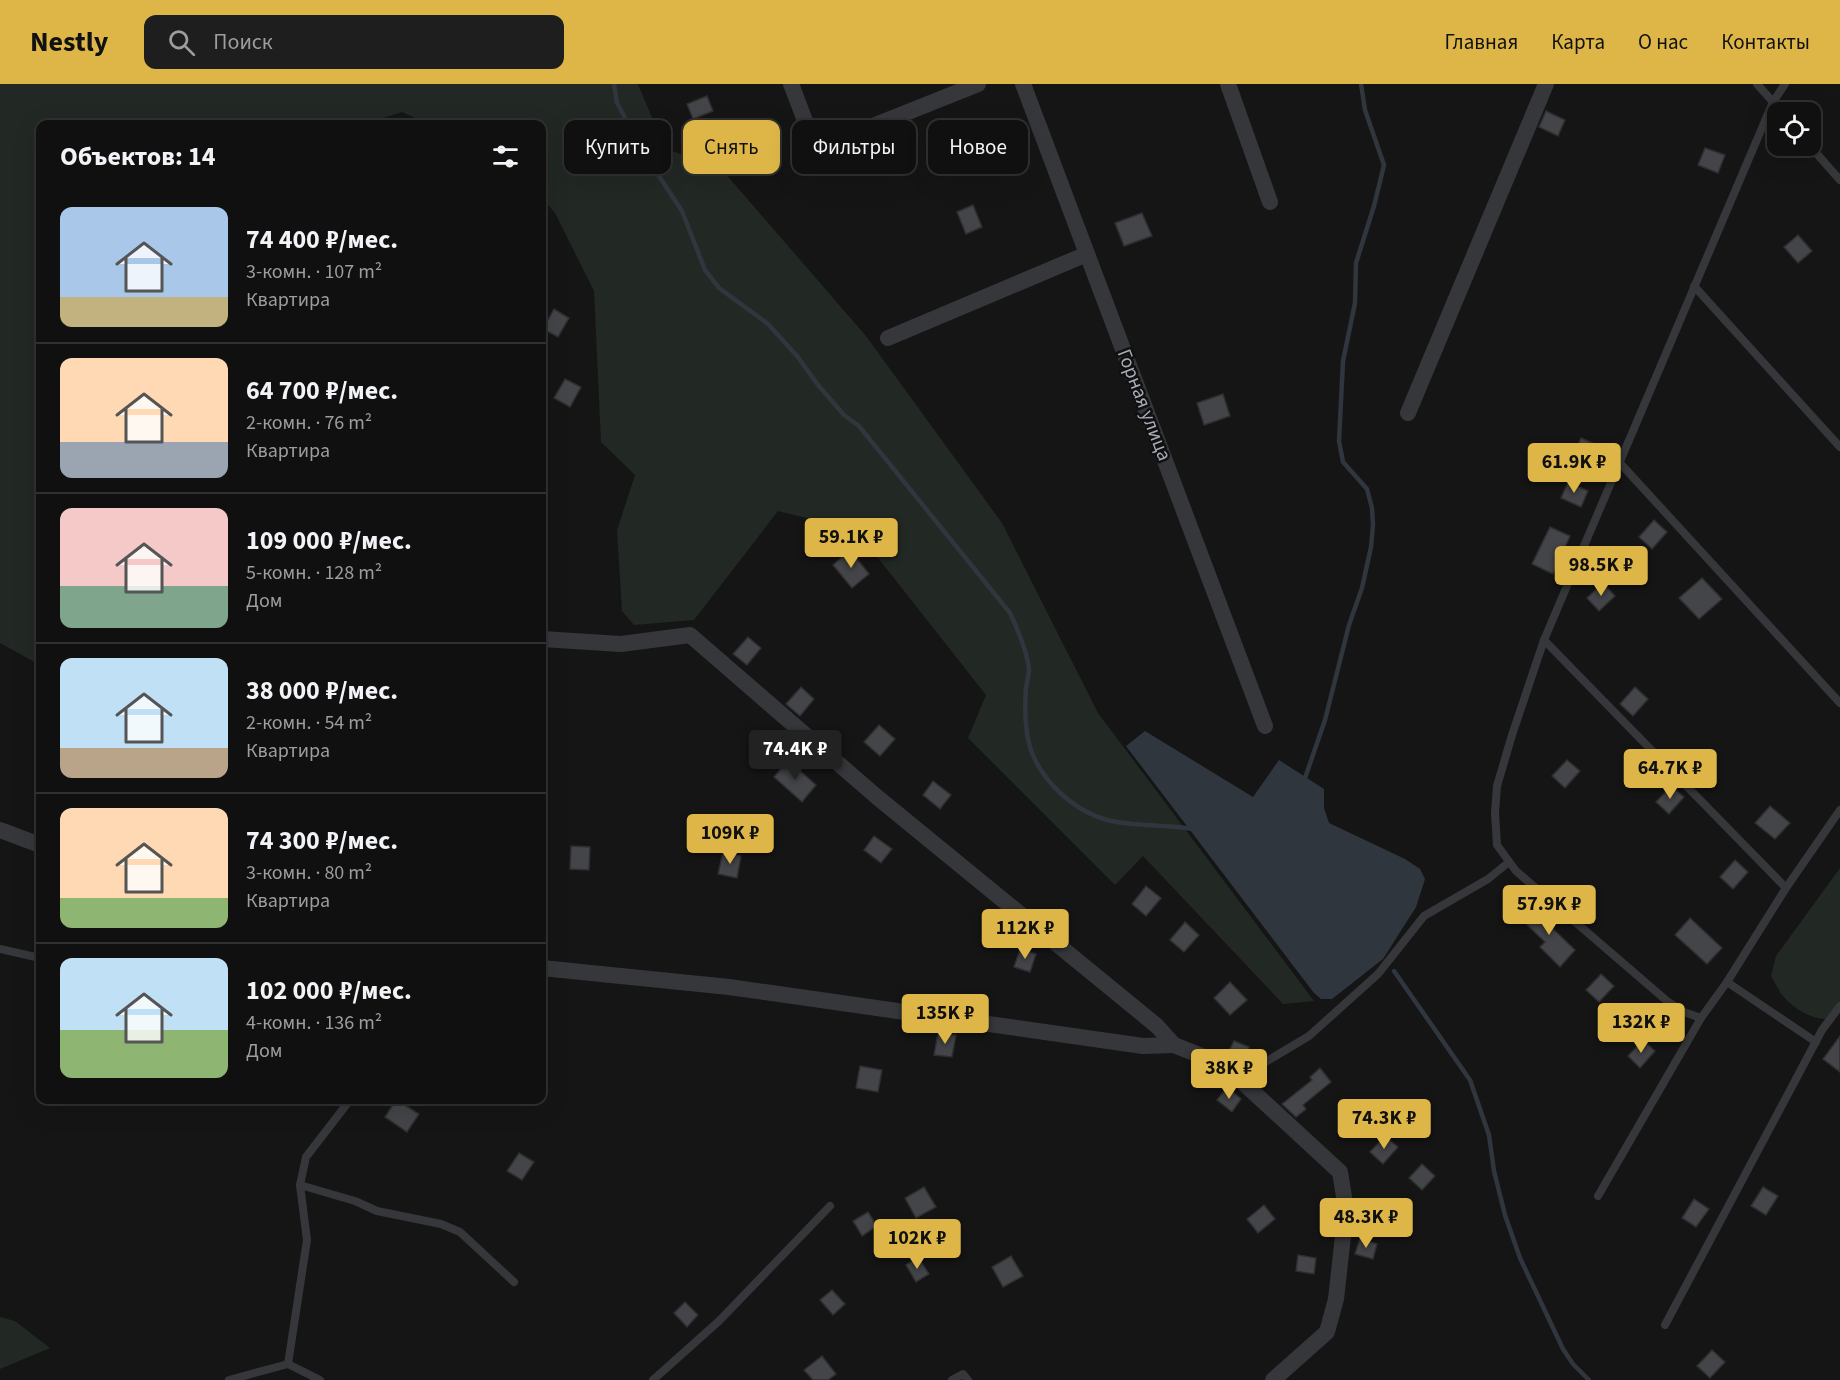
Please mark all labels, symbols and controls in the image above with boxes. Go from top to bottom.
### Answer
search box [144,15,564,69]
text: Nestly [30,22,108,62]
icon: search [165,26,198,59]
text: Поиск [213,26,273,58]
text: Главная [1445,27,1518,57]
text: Карта [1551,27,1605,57]
text: О нас [1638,27,1688,57]
text: Контакты [1721,27,1810,57]
map controls [1767,102,1821,156]
button: locate [1767,102,1821,156]
chip: Купить [564,120,671,174]
chip: Снять [683,120,780,174]
chip: Фильтры [792,120,916,174]
chip: Новое [928,120,1028,174]
text: Объектов: 14 [60,138,216,175]
icon: filters [489,140,522,173]
text: 74 400 ₽/мес. [246,221,398,258]
icon: home [108,231,180,303]
text: 3-комн. · 107 m² [246,258,382,286]
text: Квартира [246,286,330,314]
street label: Горная улица [1110,345,1178,465]
text: 64 700 ₽/мес. [246,372,398,409]
icon: home [108,382,180,454]
text: 2-комн. · 76 m² [246,409,372,437]
text: Квартира [246,437,330,465]
pin: 61.9K ₽ [1519,443,1629,494]
text: 61.9K ₽ [1542,448,1606,476]
pin: 59.1K ₽ [796,518,906,569]
text: 109 000 ₽/мес. [246,522,412,559]
text: 59.1K ₽ [819,523,883,551]
icon: home [108,532,180,604]
pin: 98.5K ₽ [1546,546,1656,597]
text: 98.5K ₽ [1569,551,1633,579]
text: 5-комн. · 128 m² [246,559,382,587]
text: Дом [246,587,282,615]
text: 38 000 ₽/мес. [246,672,398,709]
icon: home [108,682,180,754]
text: 2-комн. · 54 m² [246,709,372,737]
pin: 74.4K ₽ [740,730,850,781]
text: 74.4K ₽ [763,735,827,763]
text: Квартира [246,737,330,765]
pin: 64.7K ₽ [1615,749,1725,800]
text: 64.7K ₽ [1638,754,1702,782]
pin: 109K ₽ [681,814,779,865]
text: 109K ₽ [701,819,759,847]
text: 74 300 ₽/мес. [246,822,398,859]
icon: home [108,832,180,904]
text: 3-комн. · 80 m² [246,859,372,887]
pin: 57.9K ₽ [1494,885,1604,936]
text: Квартира [246,887,330,915]
text: 57.9K ₽ [1517,890,1581,918]
pin: 112K ₽ [976,909,1074,960]
text: 112K ₽ [996,914,1054,942]
text: 102 000 ₽/мес. [246,972,412,1009]
icon: home [108,982,180,1054]
pin: 135K ₽ [896,994,994,1045]
text: 135K ₽ [916,999,974,1027]
pin: 132K ₽ [1592,1003,1690,1054]
text: 132K ₽ [1612,1008,1670,1036]
text: 4-комн. · 136 m² [246,1009,382,1037]
text: Дом [246,1037,282,1065]
pin: 38K ₽ [1187,1049,1271,1100]
text: 38K ₽ [1205,1054,1253,1082]
pin: 74.3K ₽ [1329,1099,1439,1150]
text: 74.3K ₽ [1352,1104,1416,1132]
pin: 48.3K ₽ [1311,1198,1421,1249]
text: 48.3K ₽ [1334,1203,1398,1231]
pin: 102K ₽ [868,1219,966,1270]
text: 102K ₽ [888,1224,946,1252]

